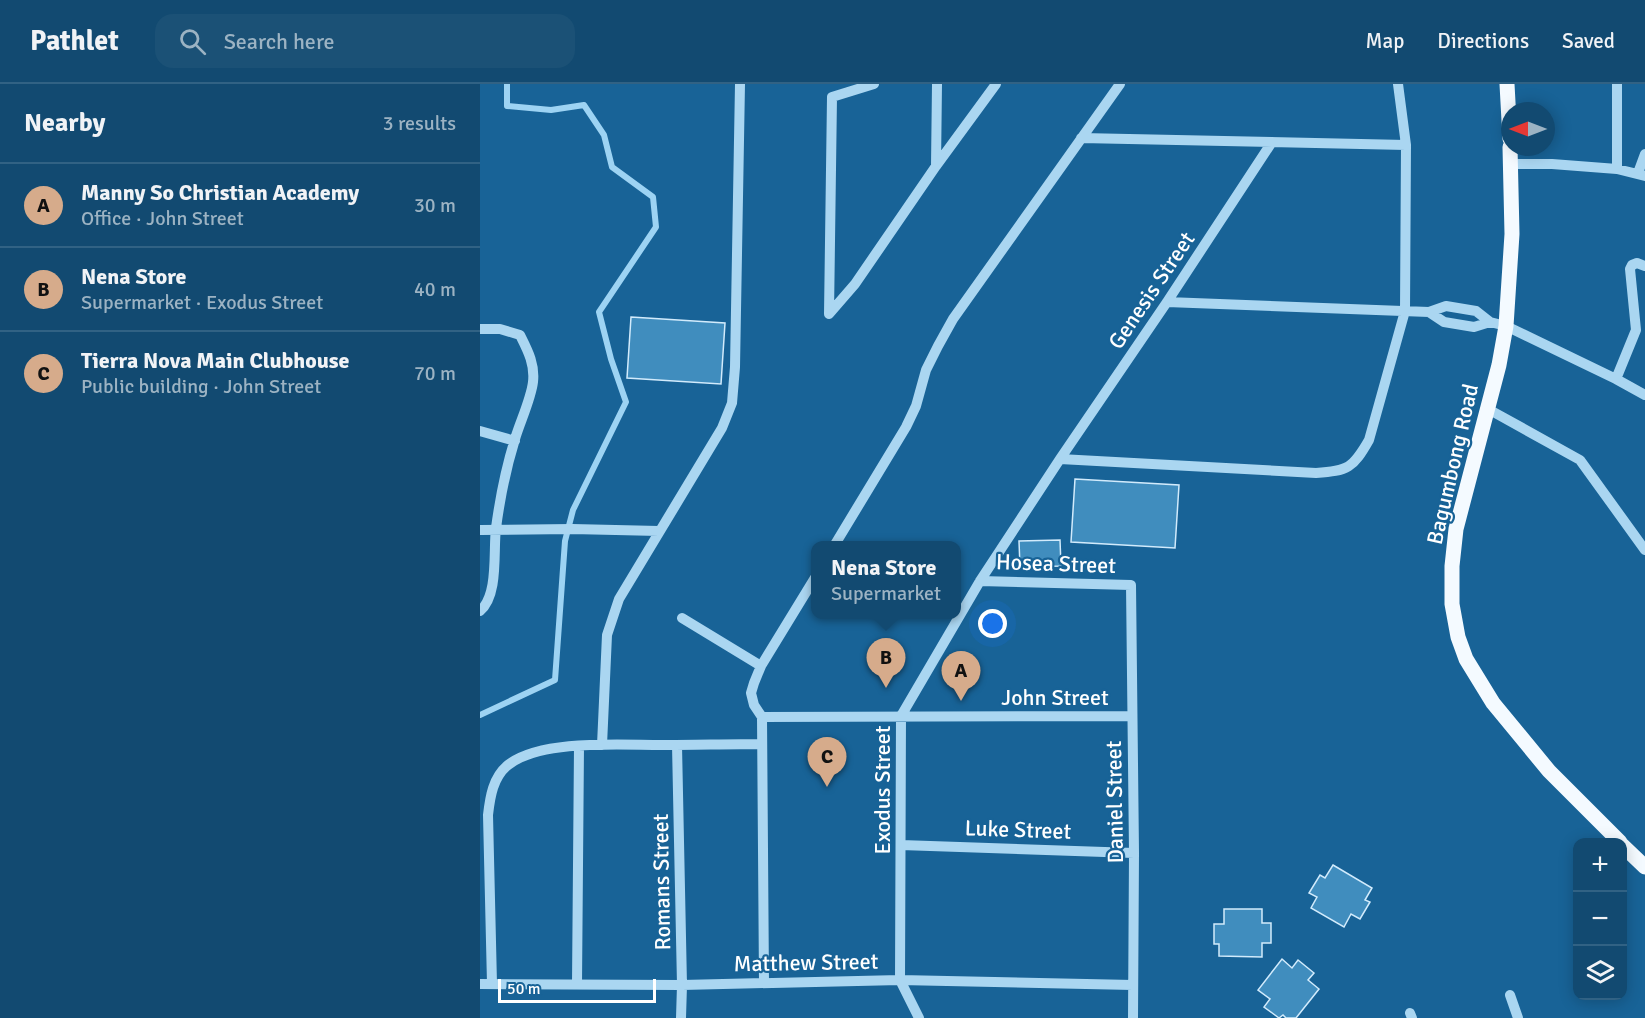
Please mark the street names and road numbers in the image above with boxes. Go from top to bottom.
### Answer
street label: Genesis Street [1102,226,1201,354]
street label: Bagumbong Road [1421,381,1484,547]
street label: Hosea Street [995,548,1117,579]
street label: John Street [1001,684,1109,711]
street label: Exodus Street [869,725,896,855]
street label: Daniel Street [1100,740,1129,864]
street label: Romans Street [647,813,676,951]
street label: Luke Street [964,814,1072,845]
street label: Matthew Street [733,948,879,977]

